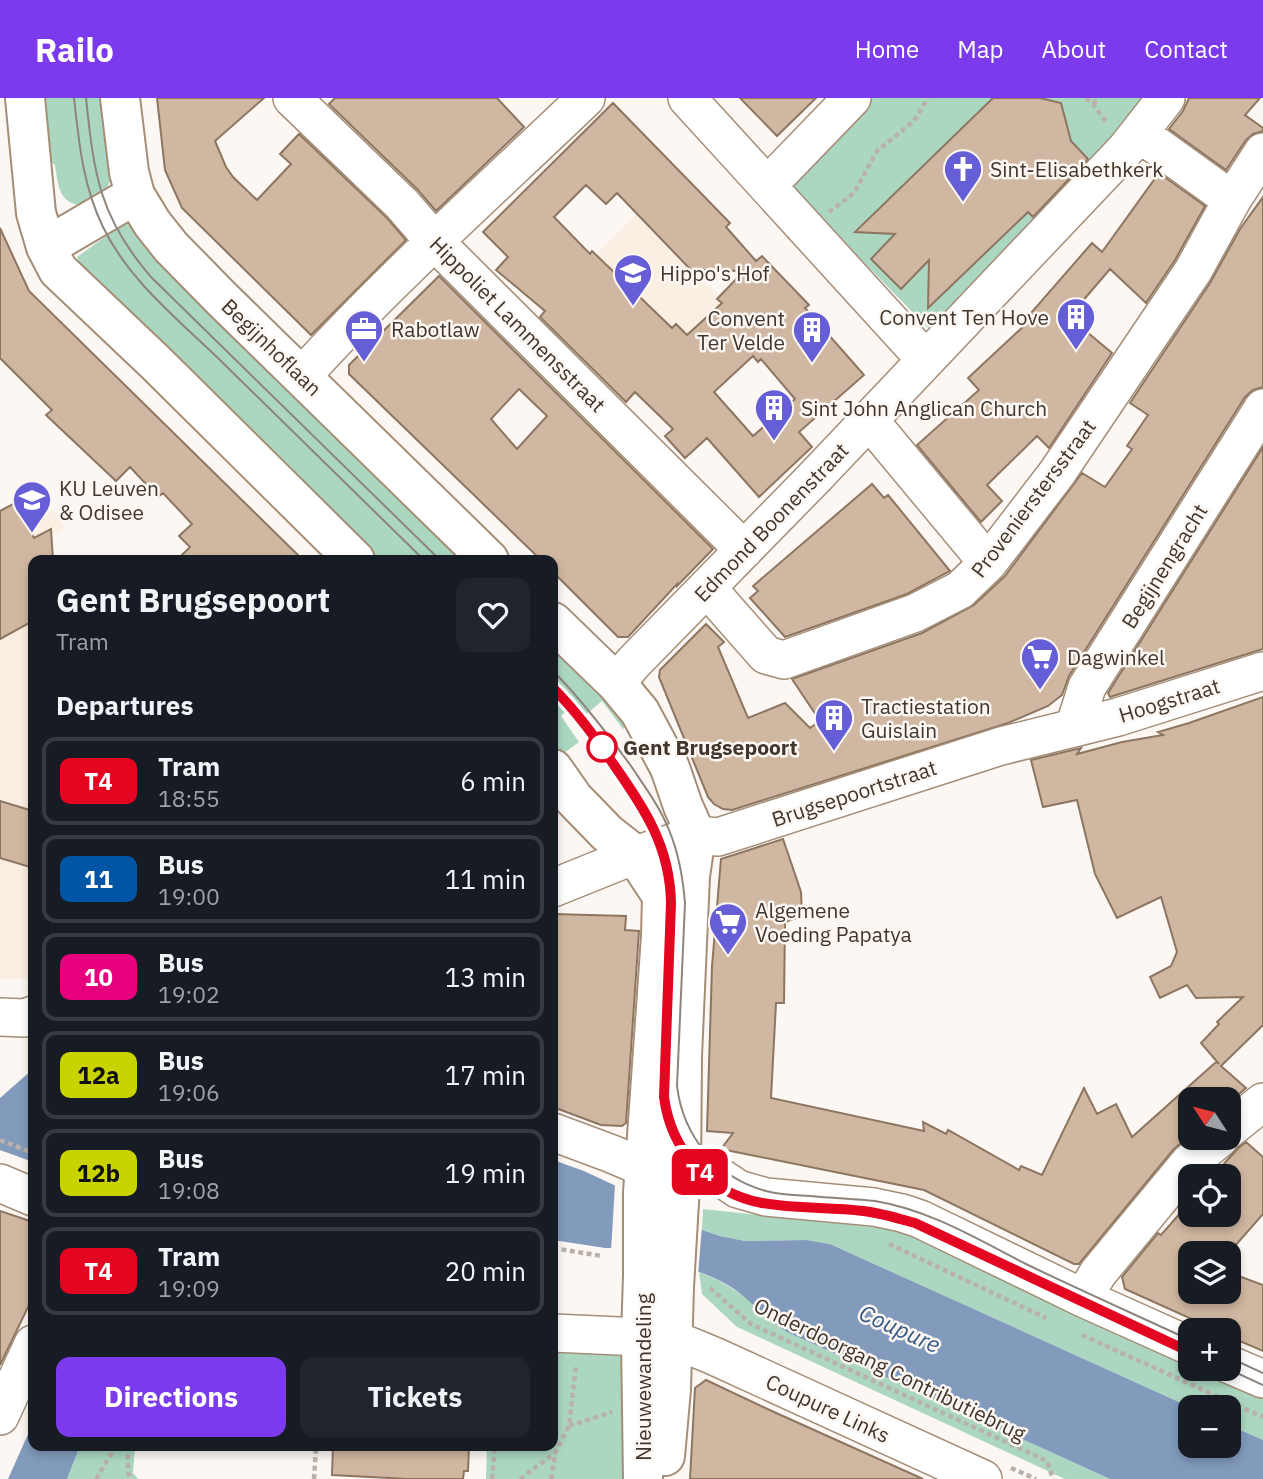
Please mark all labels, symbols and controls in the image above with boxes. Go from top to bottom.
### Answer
text: Railo [35,28,114,71]
text: Home [855,33,919,65]
text: Map [957,33,1003,65]
text: About [1041,33,1106,65]
text: Contact [1144,33,1228,65]
church icon: Sint-Elisabethkerk [942,148,984,203]
place label: Sint-Elisabethkerk [990,155,1163,183]
street label: Hippoliet Lammensstraat [424,230,612,418]
school or university icon: Hippo's Hof [612,252,654,307]
place label: Hippo's Hof [660,259,770,287]
street label: Begijnhoflaan [216,292,328,402]
building icon: Convent Ten Hove [1055,296,1097,351]
place label: Convent Ten Hove [879,303,1049,331]
place label: Convent Ter Velde [697,304,785,356]
office icon: Rabotlaw [343,308,385,363]
building icon: Convent Ter Velde [791,309,833,364]
place label: Rabotlaw [391,315,480,343]
building icon: Sint John Anglican Church [753,387,795,442]
place label: Sint John Anglican Church [801,394,1047,422]
street label: Provenierstersstraat [964,413,1102,583]
street label: Edmond Boonenstraat [688,436,854,608]
place label: KU Leuven & Odisee [59,474,159,526]
school or university icon: KU Leuven & Odisee [11,479,53,534]
street label: Begijnengracht [1114,498,1214,634]
text: Gent Brugsepoort [56,578,330,621]
button: heart [456,578,530,652]
text: Tram [56,626,109,656]
supermarket icon: Dagwinkel [1019,636,1061,691]
place label: Dagwinkel [1067,643,1165,671]
street label: Hoogstraat [1115,671,1223,729]
text: Departures [56,688,194,722]
place label: Tractiestation Guislain [861,692,991,744]
building icon: Tractiestation Guislain [813,697,855,752]
marker: Gent Brugsepoort [587,732,617,762]
place label: Gent Brugsepoort [623,733,797,761]
text: Tram [158,749,220,783]
street label: Brugsepoortstraat [768,753,940,833]
text: 6 min [460,764,526,798]
text: T4 [84,765,113,797]
text: 18:55 [158,783,220,813]
text: Bus [158,847,204,881]
text: 11 min [445,862,526,896]
text: 11 [84,863,113,895]
text: 19:00 [158,881,220,911]
place label: Algemene Voeding Papatya [755,896,912,948]
supermarket icon: Algemene Voeding Papatya [707,901,749,956]
text: Bus [158,945,204,979]
text: 13 min [445,960,526,994]
text: 10 [84,961,113,993]
text: 19:02 [158,979,220,1009]
text: Bus [158,1043,204,1077]
text: 17 min [445,1058,526,1092]
text: 12a [77,1059,120,1091]
text: 19:06 [158,1077,220,1107]
north arrow [1178,1087,1241,1150]
map controls [1178,1087,1241,1458]
text: Bus [158,1141,204,1175]
line badge: T4 [668,1149,732,1195]
text: 19 min [445,1156,526,1190]
text: T4 [686,1156,714,1188]
text: 12b [77,1157,120,1189]
button: locate [1178,1164,1241,1227]
text: 19:08 [158,1175,220,1205]
text: Tram [158,1239,220,1273]
button: layers [1178,1241,1241,1304]
text: 20 min [445,1254,526,1288]
text: T4 [84,1255,113,1287]
text: 19:09 [158,1273,220,1303]
street label: Onderdoorgang Contributiebrug [749,1291,1031,1447]
street label: Nieuwewandeling [629,1293,657,1461]
water label: Coupure [855,1297,945,1359]
button: + [1178,1318,1241,1381]
button: Directions [56,1357,286,1437]
button: Tickets [300,1357,530,1437]
street label: Coupure Links [761,1367,895,1449]
button: − [1178,1395,1241,1458]

